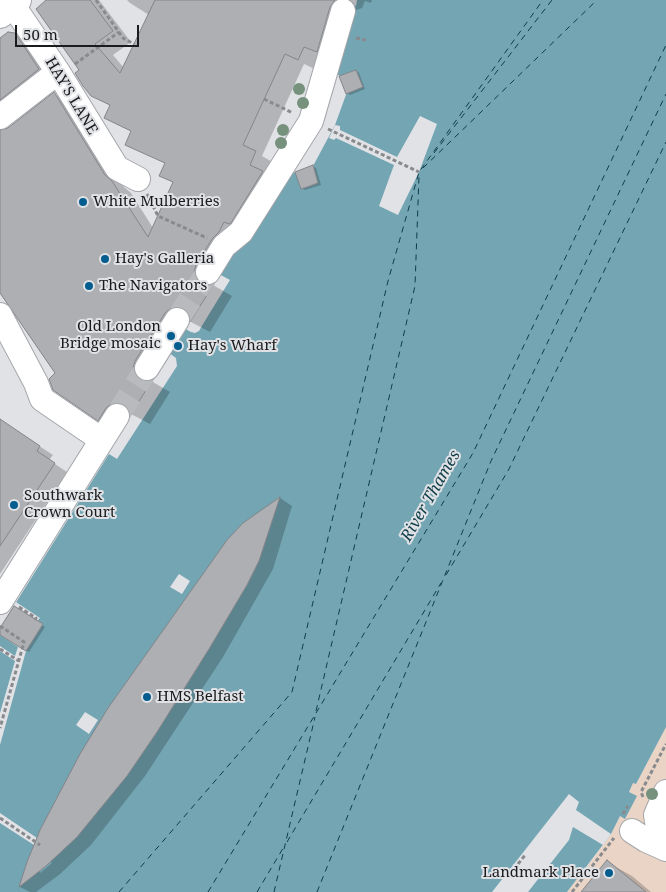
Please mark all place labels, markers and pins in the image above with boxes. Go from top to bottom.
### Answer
place label: White Mulberries [93,193,219,211]
marker: White Mulberries [77,196,89,208]
place label: Hay's Galleria [115,250,214,268]
marker: Hay's Galleria [99,253,111,265]
place label: The Navigators [99,277,207,295]
marker: The Navigators [83,280,95,292]
place label: Old London Bridge mosaic [60,318,161,353]
marker: Old London Bridge mosaic [165,330,177,342]
place label: Hay's Wharf [188,337,277,355]
marker: Hay's Wharf [172,340,184,352]
place label: Southwark Crown Court [24,487,115,522]
marker: Southwark Crown Court [8,499,20,511]
place label: HMS Belfast [157,688,244,706]
marker: HMS Belfast [141,691,153,703]
place label: Landmark Place [482,864,599,882]
marker: Landmark Place [603,867,615,879]

